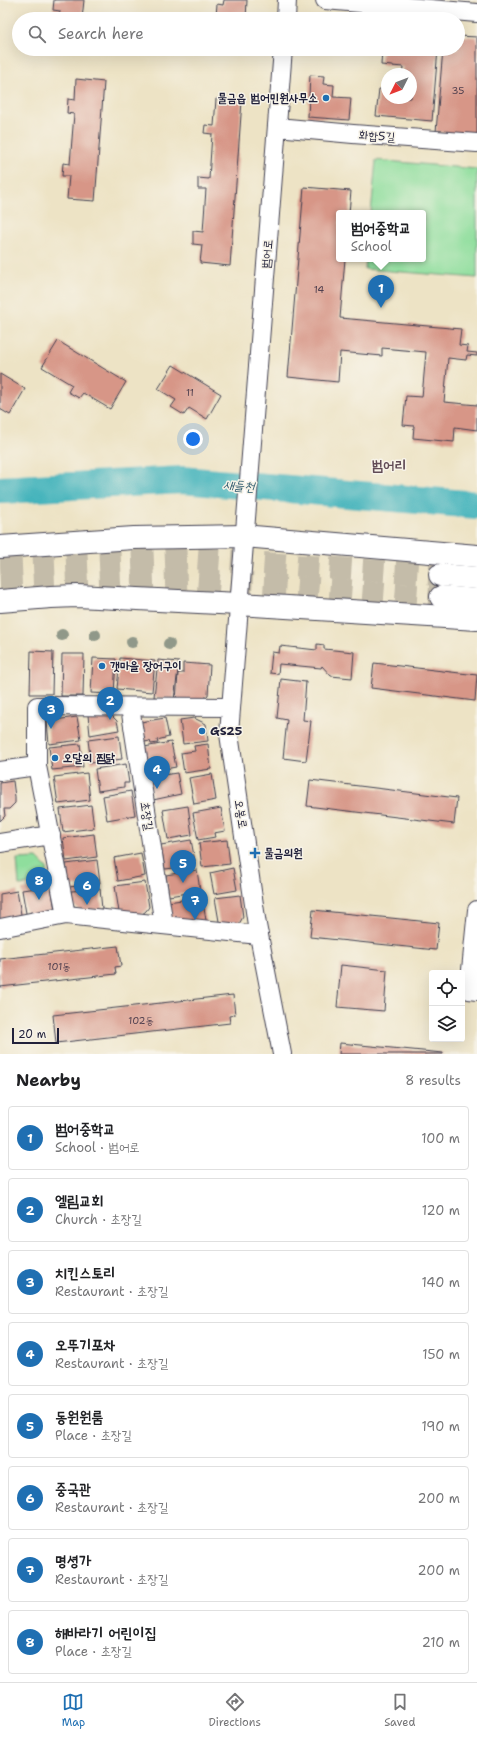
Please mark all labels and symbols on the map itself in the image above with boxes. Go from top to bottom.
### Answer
north arrow [381,68,417,104]
house number: 35 [452,84,464,97]
place label: 물금읍 범어민원사무소 [217,90,318,106]
marker: 물금읍 범어민원사무소 [321,93,331,103]
street label: 화합5길 [358,127,396,145]
street label: 범어로 [258,239,276,269]
pin: 1 [368,275,394,308]
house number: 14 [314,283,324,296]
house number: 11 [186,386,194,399]
your location [183,429,203,449]
district label: 범어리 [372,456,406,474]
water label: 새들천 [223,476,257,495]
place label: 갯마을 장어구이 [110,658,182,674]
marker: 갯마을 장어구이 [97,661,107,671]
pin: 2 [97,687,123,720]
pin: 3 [38,696,64,729]
place label: GS25 [210,723,242,739]
marker: GS25 [197,726,207,736]
place label: 오달의 찜닭 [63,750,116,766]
marker: 오달의 찜닭 [50,753,60,763]
pin: 4 [144,756,170,789]
street label: 오봉로 [231,798,251,830]
street label: 초장길 [137,800,157,832]
place label: 물금의원 [264,845,303,861]
marker: 물금의원 [249,847,261,859]
pin: 5 [170,850,196,883]
pin: 8 [26,867,52,900]
pin: 6 [74,872,100,905]
pin: 7 [182,887,208,920]
house number: 101동 [48,960,70,973]
house number: 102동 [128,1014,154,1027]
scale bar [12,1026,59,1045]

